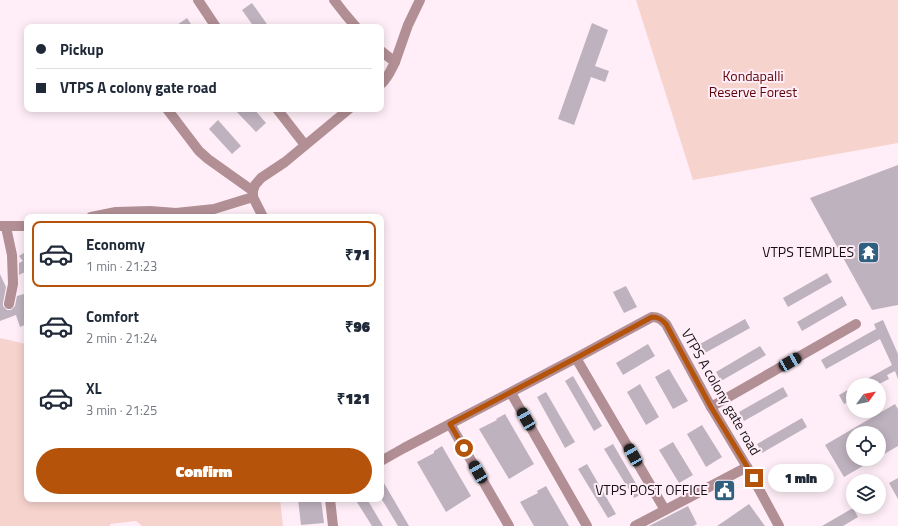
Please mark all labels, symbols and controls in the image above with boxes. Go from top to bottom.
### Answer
text: Pickup [60,38,104,61]
park label: Kondapalli Reserve Forest [709,65,797,102]
text: VTPS A colony gate road [60,76,217,99]
text: Economy [86,233,145,256]
icon: car [38,236,74,272]
temple icon: VTPS TEMPLES [856,239,882,265]
place label: VTPS TEMPLES [762,241,854,262]
text: ₹71 [345,243,370,266]
text: 1 min · 21:23 [86,256,157,276]
text: Comfort [86,305,139,328]
icon: car [38,308,74,344]
text: ₹96 [345,315,370,338]
street label: VTPS A colony gate road [677,325,766,459]
text: 2 min · 21:24 [86,328,157,348]
car [777,351,803,373]
text: XL [86,377,102,400]
north arrow [846,378,886,418]
map controls [846,378,886,514]
icon: car [38,380,74,416]
text: ₹121 [337,387,370,410]
text: 3 min · 21:25 [86,400,157,420]
car [515,406,537,432]
button: locate [846,426,886,466]
route start [455,439,473,457]
car [622,442,644,468]
button: Confirm [36,448,372,494]
car [467,459,489,485]
callout: 1 min [768,464,834,492]
text: 1 min [785,468,817,488]
route end [745,469,763,487]
button: layers [846,474,886,514]
public building icon: VTPS POST OFFICE [711,477,737,503]
place label: VTPS POST OFFICE [595,479,708,500]

